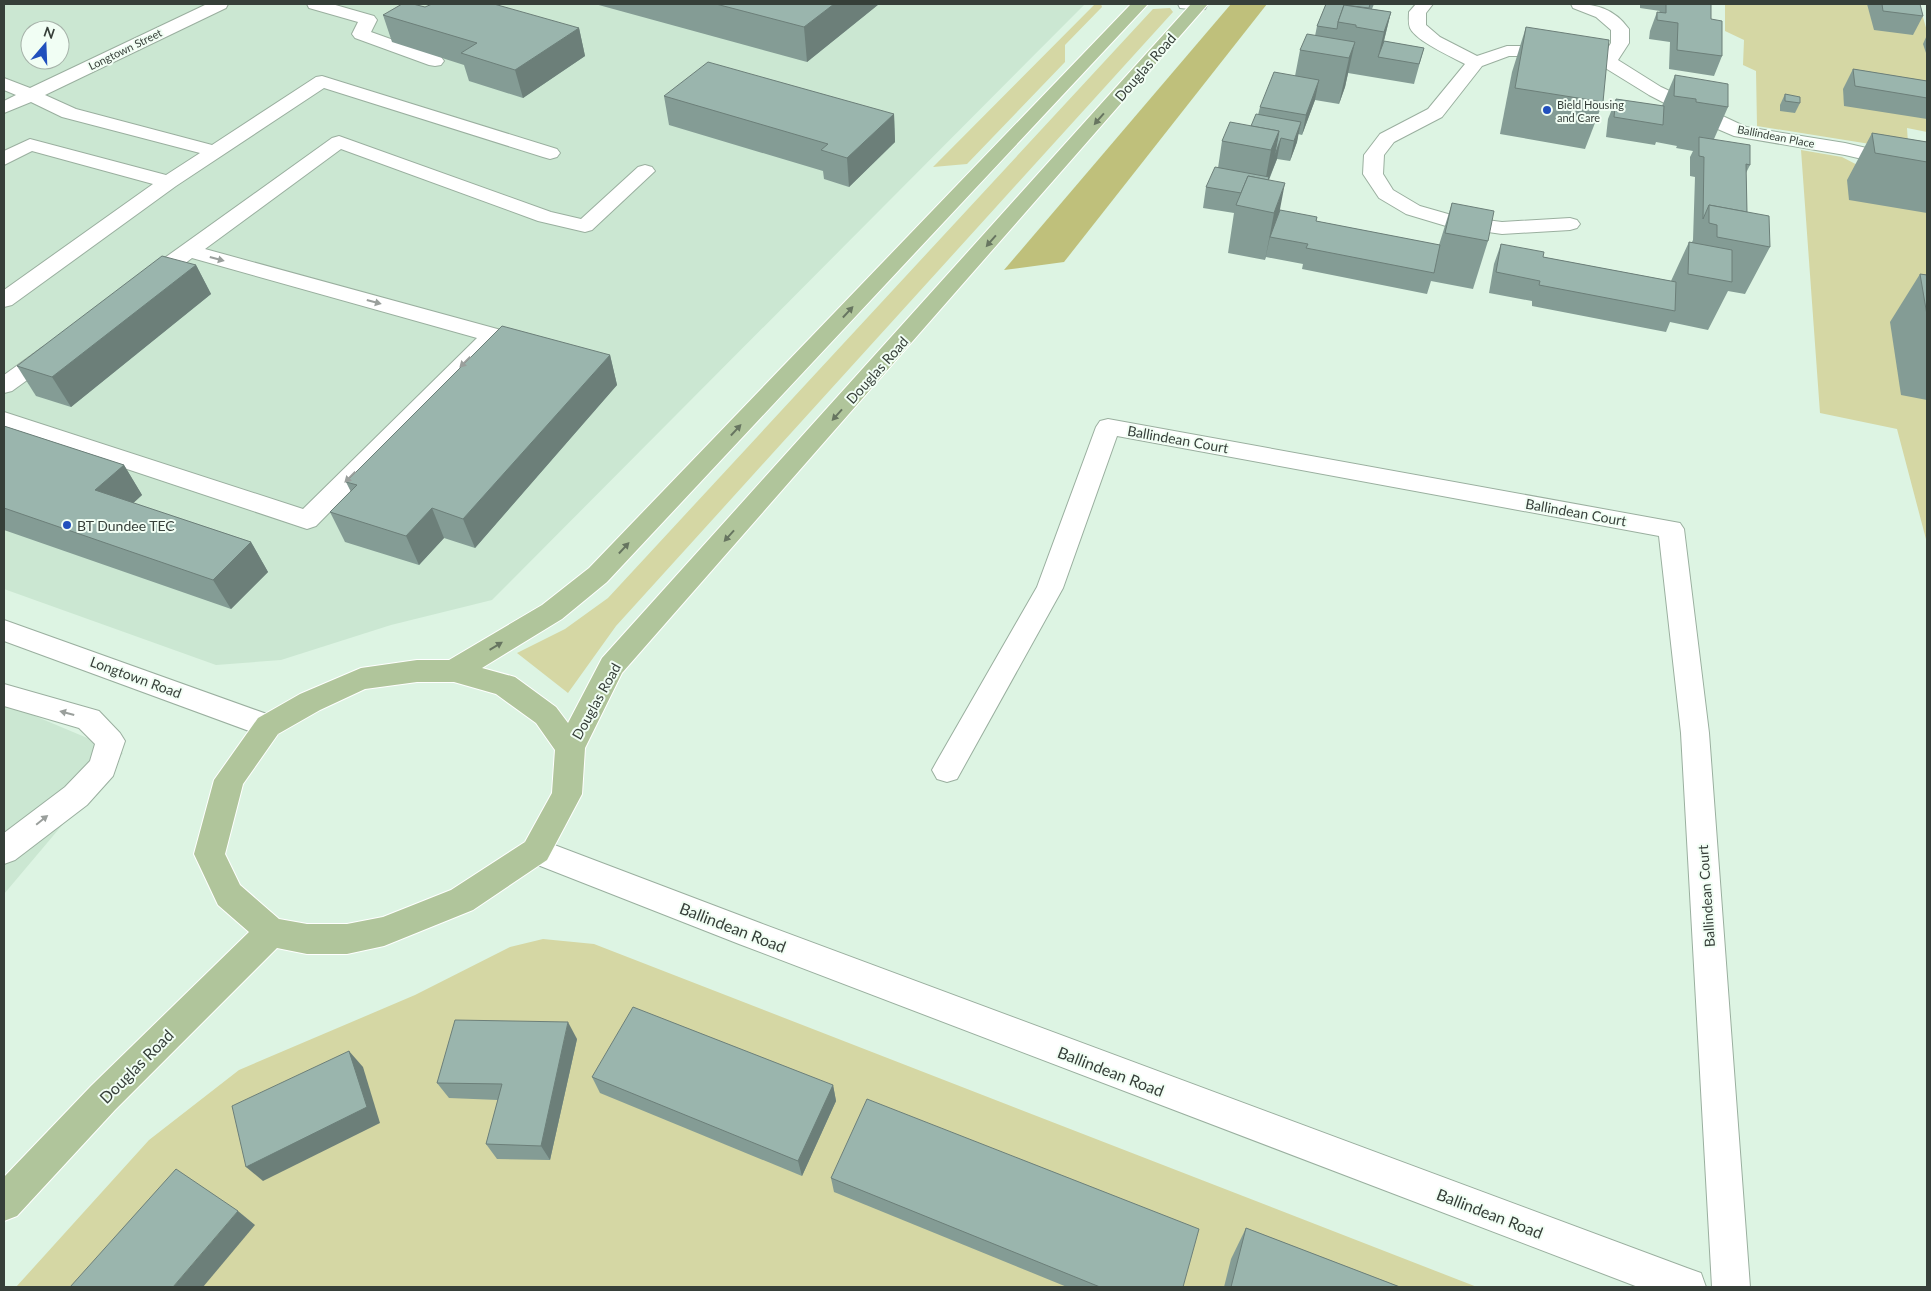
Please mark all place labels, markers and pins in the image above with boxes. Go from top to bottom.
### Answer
place label: Bield Housing and Care [1557,98,1624,124]
marker: Bield Housing and Care [1541,104,1553,116]
place label: BT Dundee TEC [77,517,175,534]
marker: BT Dundee TEC [61,519,73,531]

